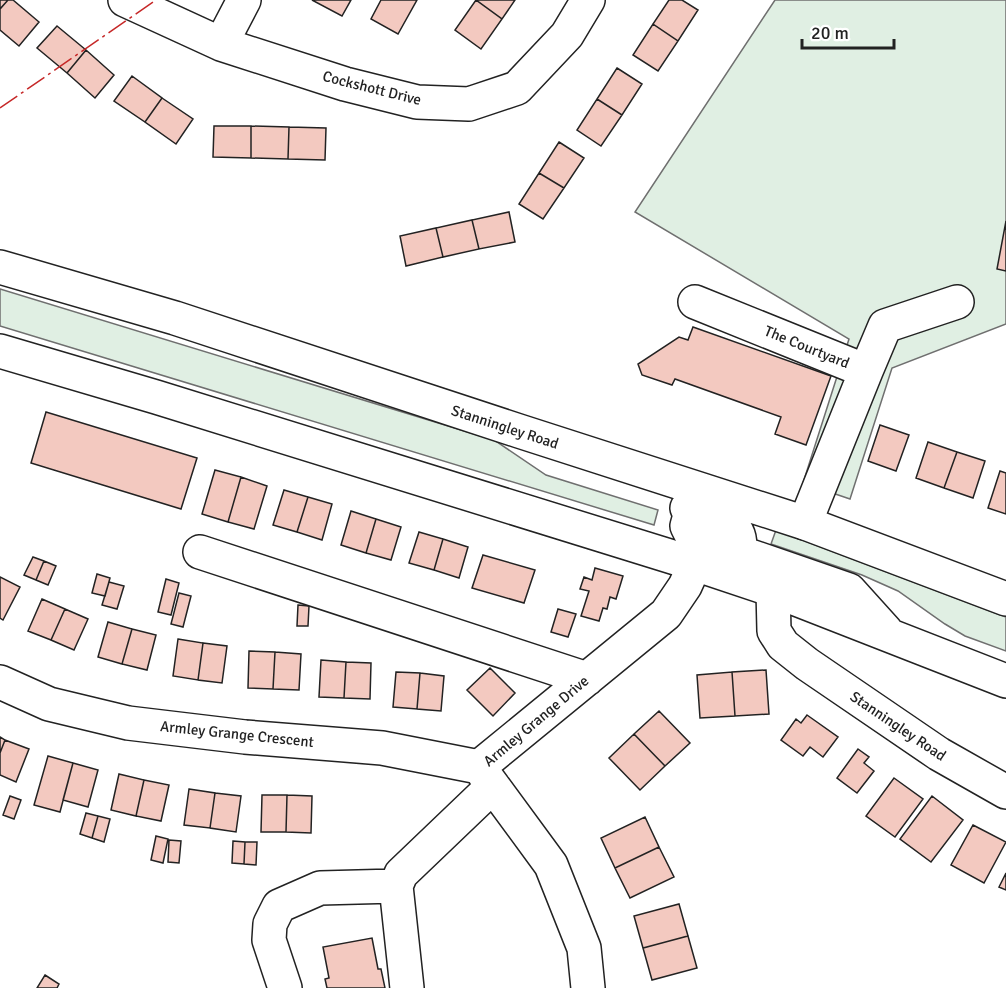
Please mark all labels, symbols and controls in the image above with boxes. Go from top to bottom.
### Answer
scale bar [802,12,894,50]
text: 20 m [811,22,849,44]
street label: Cockshott Drive [321,67,423,109]
street label: The Courtyard [762,322,852,372]
street label: Stanningley Road [449,401,561,453]
street label: Armley Grange Drive [480,672,592,770]
street label: Stanningley Road [847,687,949,765]
street label: Armley Grange Crescent [159,717,315,751]

